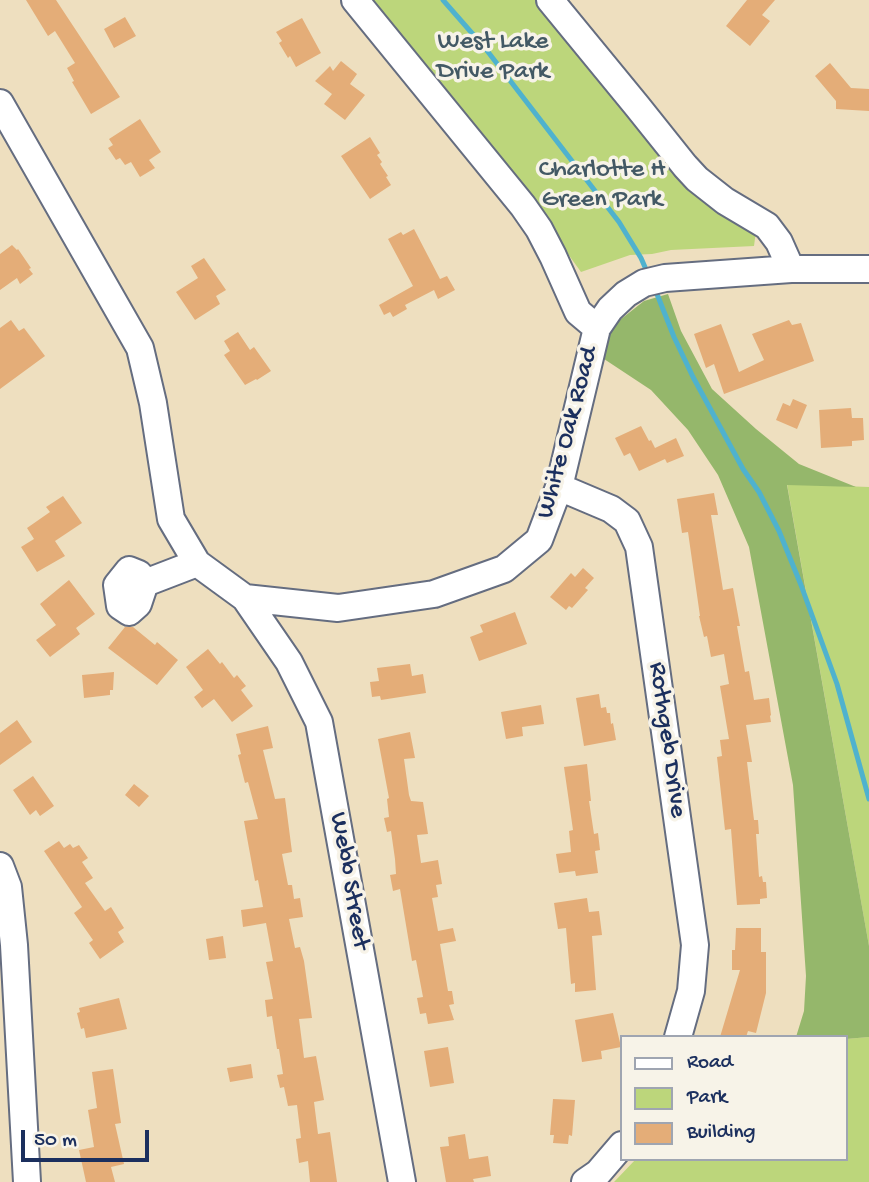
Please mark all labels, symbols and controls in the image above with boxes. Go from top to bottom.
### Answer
park label: West Lake Drive Park [437,27,549,88]
park label: Charlotte H Green Park [539,155,665,216]
street label: White Oak Road [531,344,607,522]
street label: Rothgeb Drive [640,660,692,820]
street label: Webb Street [321,810,375,952]
legend [620,1035,848,1161]
text: Road [687,1051,733,1076]
text: Park [687,1086,727,1111]
scale bar [24,1116,152,1160]
text: Building [687,1121,756,1146]
text: 50 m [34,1129,77,1154]

